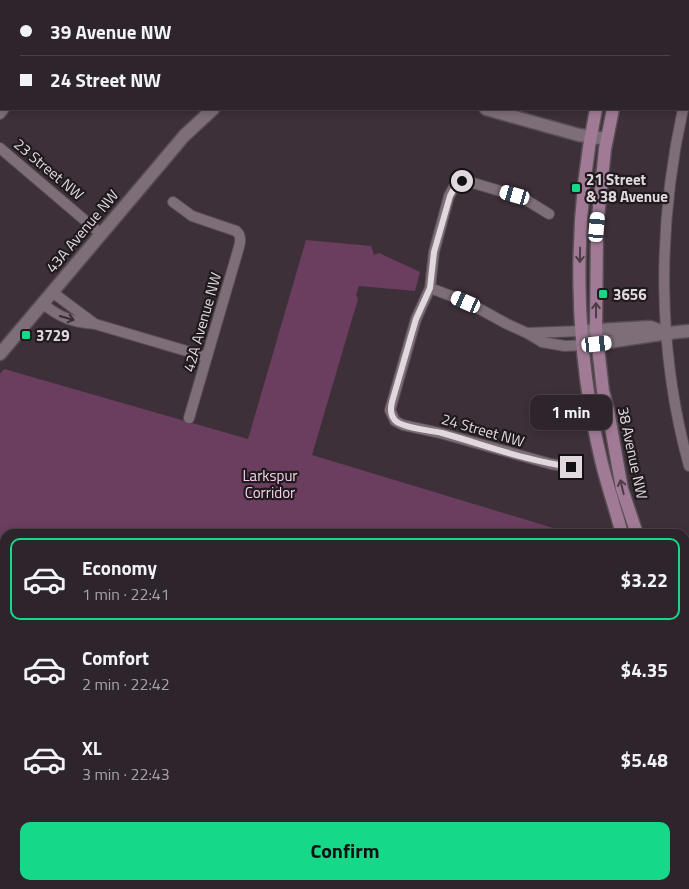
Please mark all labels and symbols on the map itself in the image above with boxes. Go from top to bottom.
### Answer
street label: 23 Street NW [9,133,89,205]
place label: 21 Street & 38 Avenue [586,168,668,208]
route start [451,170,473,192]
marker: 21 Street & 38 Avenue [570,182,582,194]
street label: 43A Avenue NW [40,184,124,278]
car [498,184,531,206]
car [588,211,605,243]
one-way arrow [575,246,585,263]
street label: 42A Avenue NW [177,269,227,375]
place label: 3656 [613,283,647,306]
marker: 3656 [597,288,609,300]
car [449,289,482,315]
one-way arrow [591,302,601,318]
one-way arrow [58,314,74,324]
place label: 3729 [36,324,70,347]
marker: 3729 [20,329,32,341]
car [581,335,612,353]
callout: 1 min [530,394,612,430]
street label: 38 Avenue NW [612,405,654,501]
street label: 24 Street NW [439,407,527,453]
route end [560,456,582,478]
park label: Larkspur Corridor [242,464,298,504]
one-way arrow [617,480,626,496]

